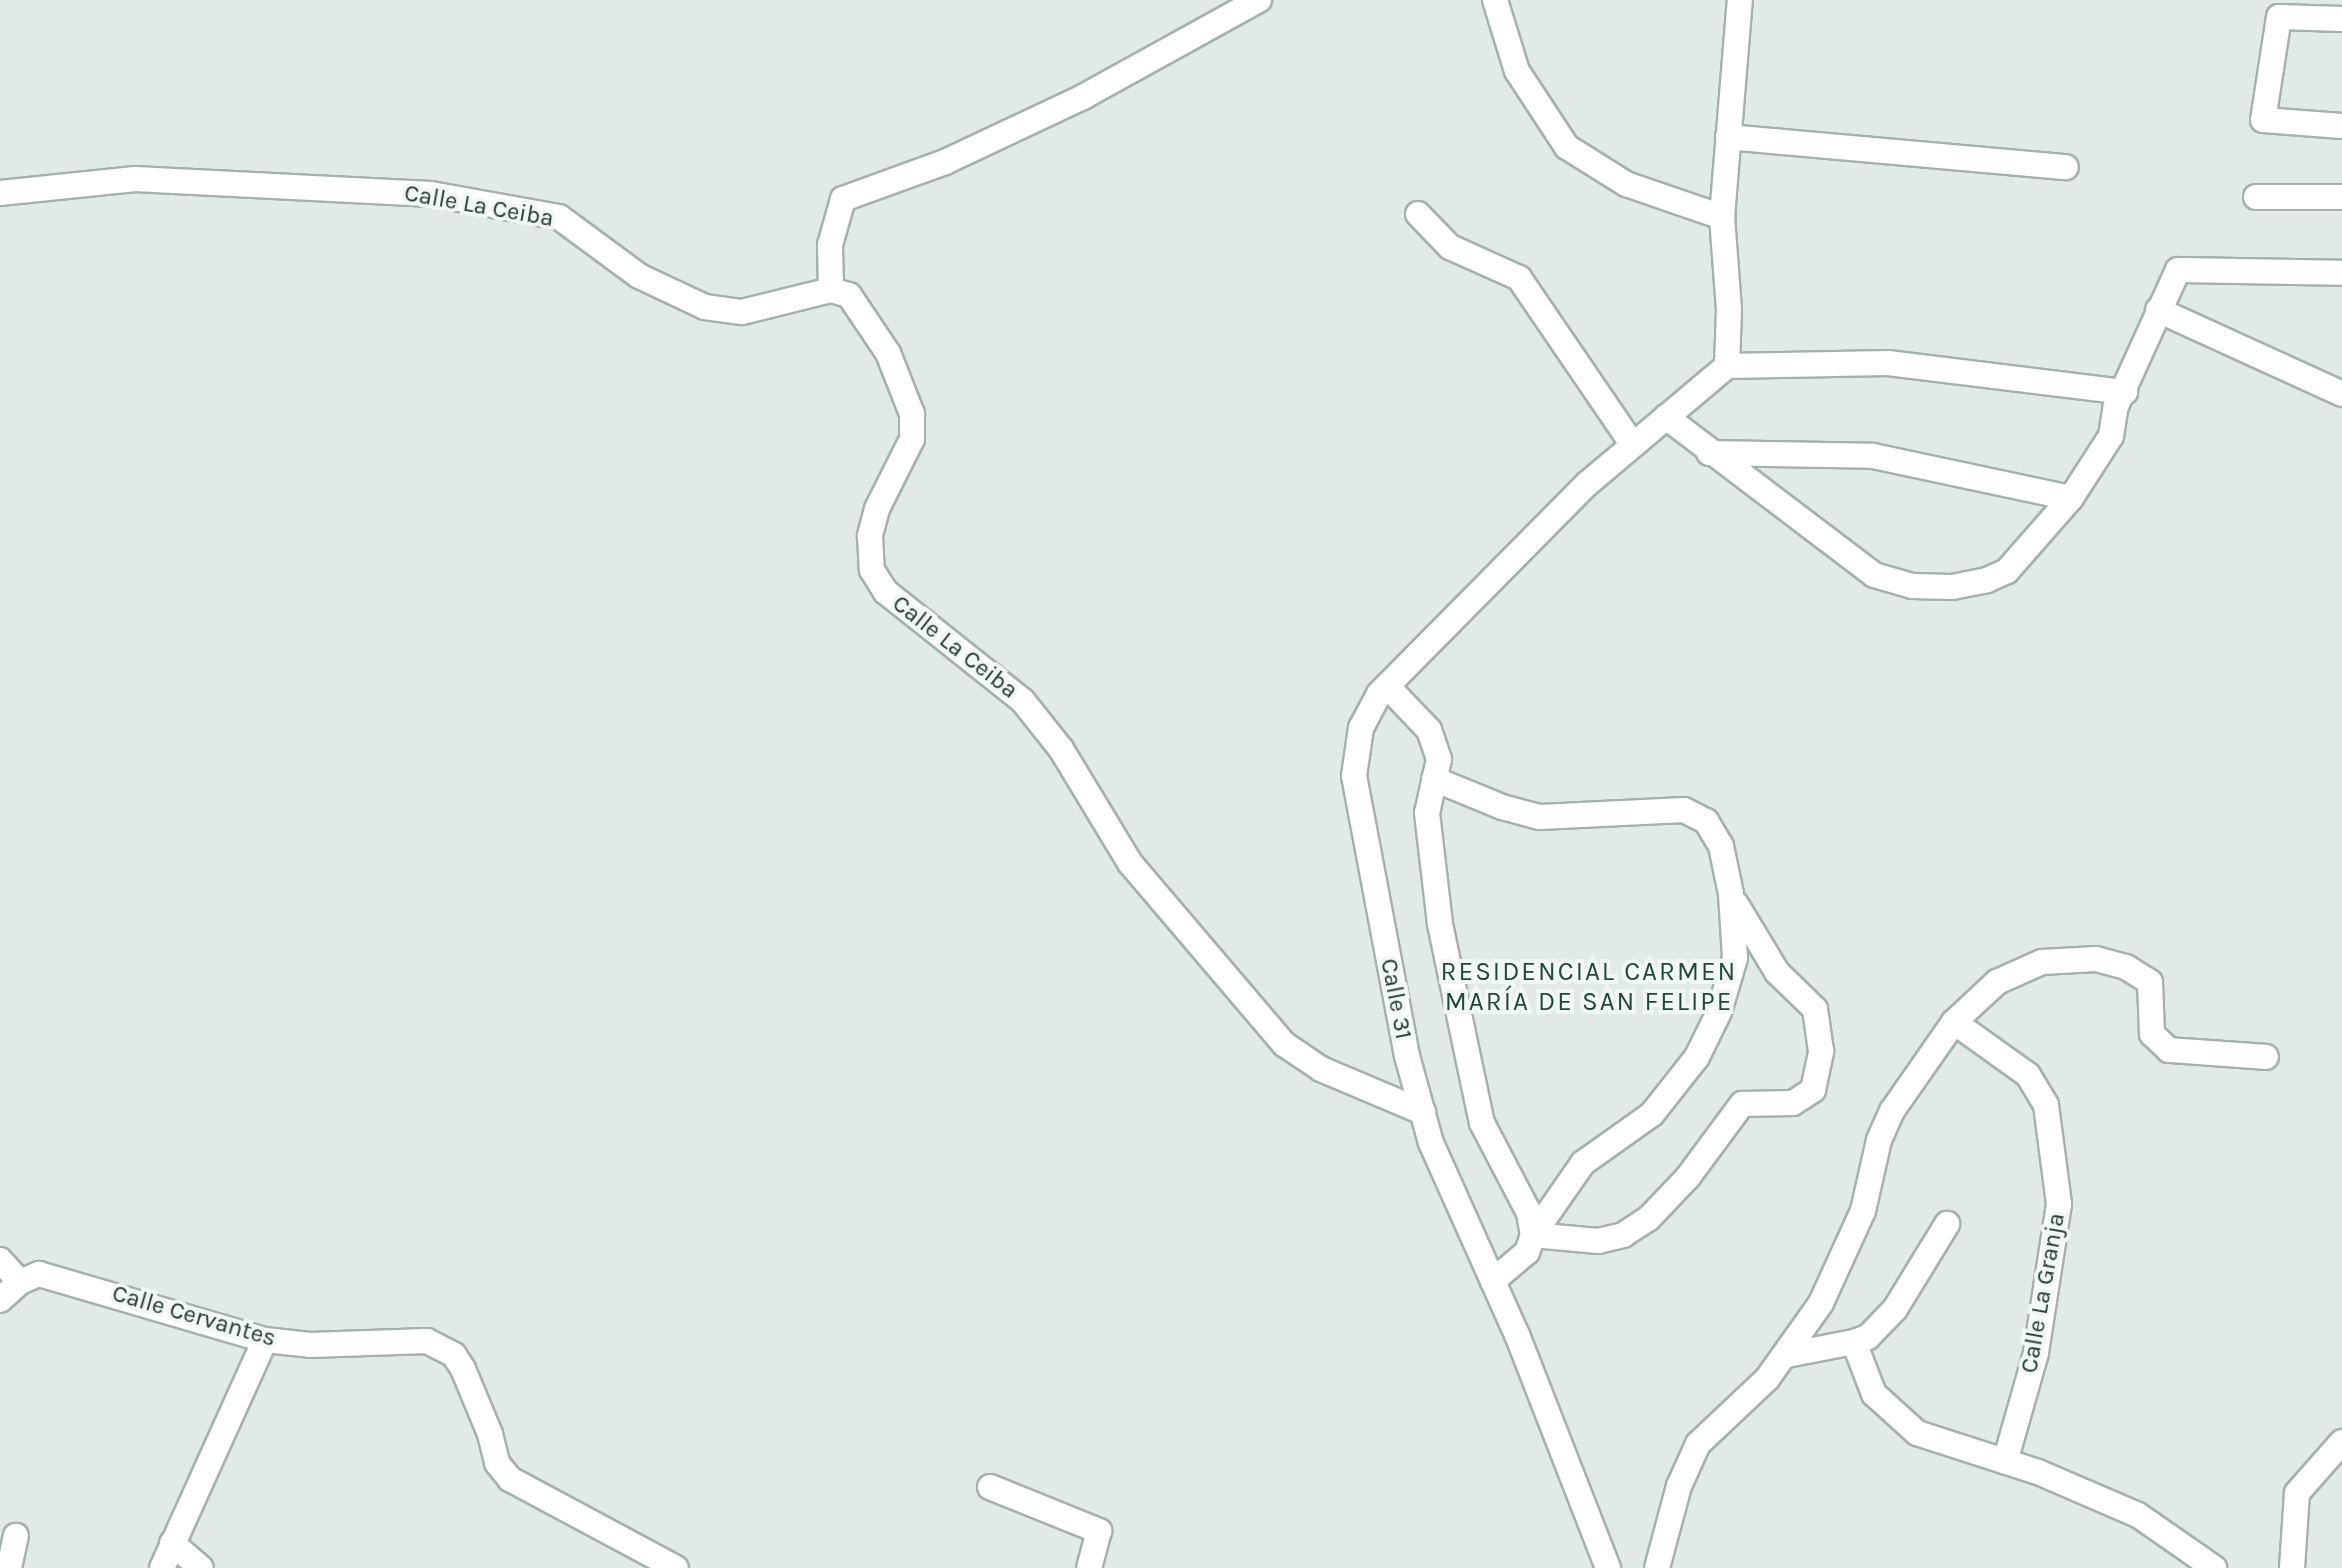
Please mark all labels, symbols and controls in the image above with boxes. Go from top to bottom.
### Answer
street label: Calle La Ceiba [402,179,556,233]
street label: Calle La Ceiba [887,589,1023,705]
street label: Calle 31 [1374,956,1418,1042]
district label: RESIDENCIAL CARMEN MARÍA DE SAN FELIPE [1441,956,1737,1018]
street label: Calle La Granja [2015,1211,2071,1375]
street label: Calle Cervantes [109,1279,279,1353]

